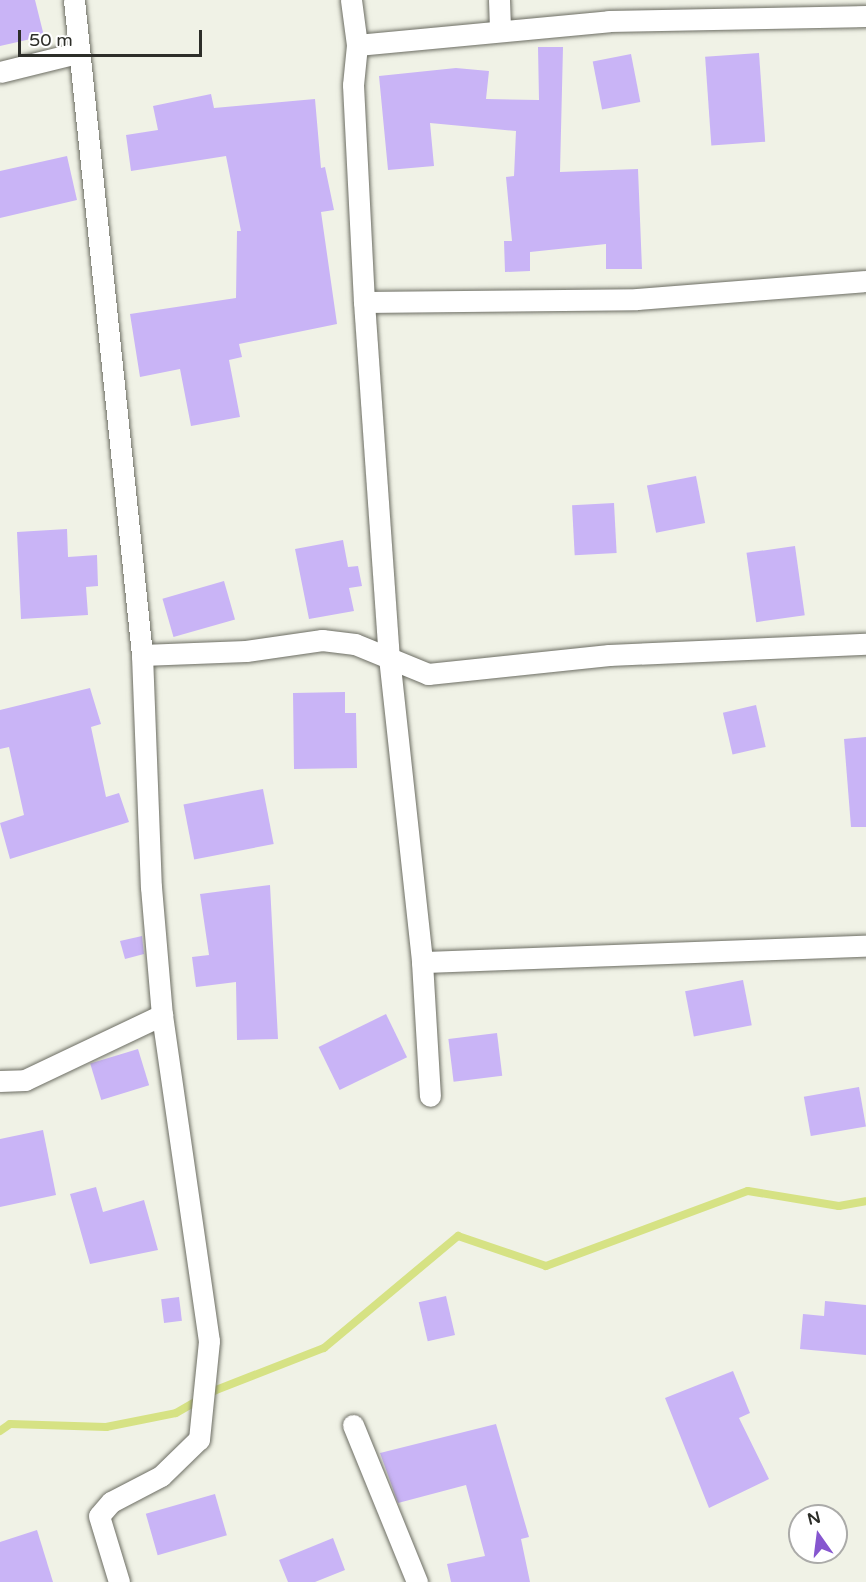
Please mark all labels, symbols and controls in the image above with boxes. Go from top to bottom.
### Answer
scale bar [21,18,206,56]
text: 50 m [29,29,73,51]
north arrow [788,1504,848,1564]
text: N [805,1507,823,1530]

